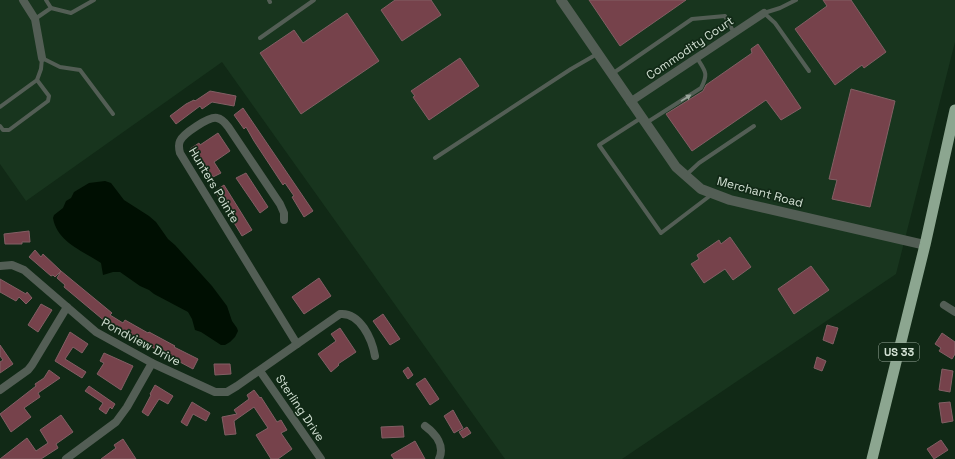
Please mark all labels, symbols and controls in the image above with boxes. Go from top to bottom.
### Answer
street label: Commodity Court [643,13,737,83]
one-way arrow [680,94,691,101]
street label: Hunters Pointe [185,144,243,226]
street label: Merchant Road [715,173,805,211]
street label: Pondview Drive [99,314,183,370]
road number: US 33 [879,343,919,361]
street label: Sterling Drive [272,372,328,444]

